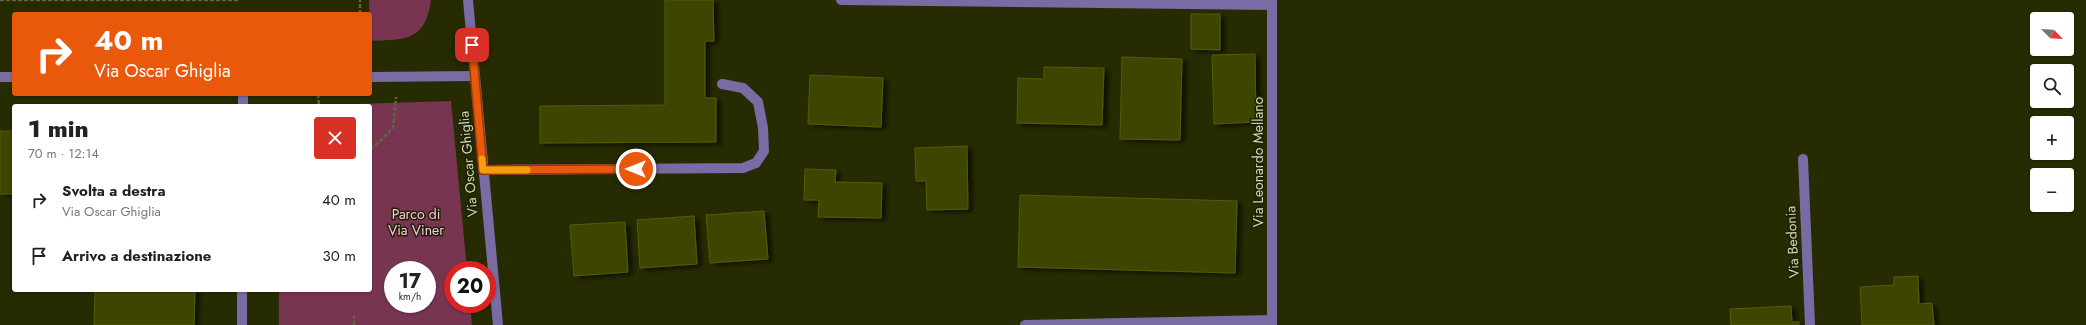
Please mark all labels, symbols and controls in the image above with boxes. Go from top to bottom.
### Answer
north arrow [2030,12,2074,56]
map controls [2030,12,2074,212]
text: 40 m [94,20,163,61]
icon: right [28,28,80,80]
pin [455,28,489,62]
icon: arrive [461,34,483,56]
text: Via Oscar Ghiglia [94,58,231,84]
button: search [2030,64,2074,108]
street label: Via Leonardo Mellano [1248,96,1268,227]
street label: Via Oscar Ghiglia [453,110,483,218]
text: 1 min [28,111,89,146]
button: + [2030,116,2074,160]
button: close [314,117,356,159]
text: 70 m · 12:14 [28,144,99,163]
position arrow [615,148,657,190]
button: − [2030,168,2074,212]
text: Svolta a destra [62,180,166,202]
icon: right [28,189,50,211]
text: 40 m [322,189,356,211]
text: Via Oscar Ghiglia [62,202,161,221]
park label: Parco di Via Viner [388,204,444,240]
street label: Via Bedonia [1780,205,1804,279]
icon: arrive [28,245,50,267]
text: Arrivo a destinazione [62,245,211,267]
text: 30 m [323,245,356,267]
speed limit sign: 20 [444,261,496,313]
text: 17 [399,267,421,296]
text: km/h [399,289,421,304]

